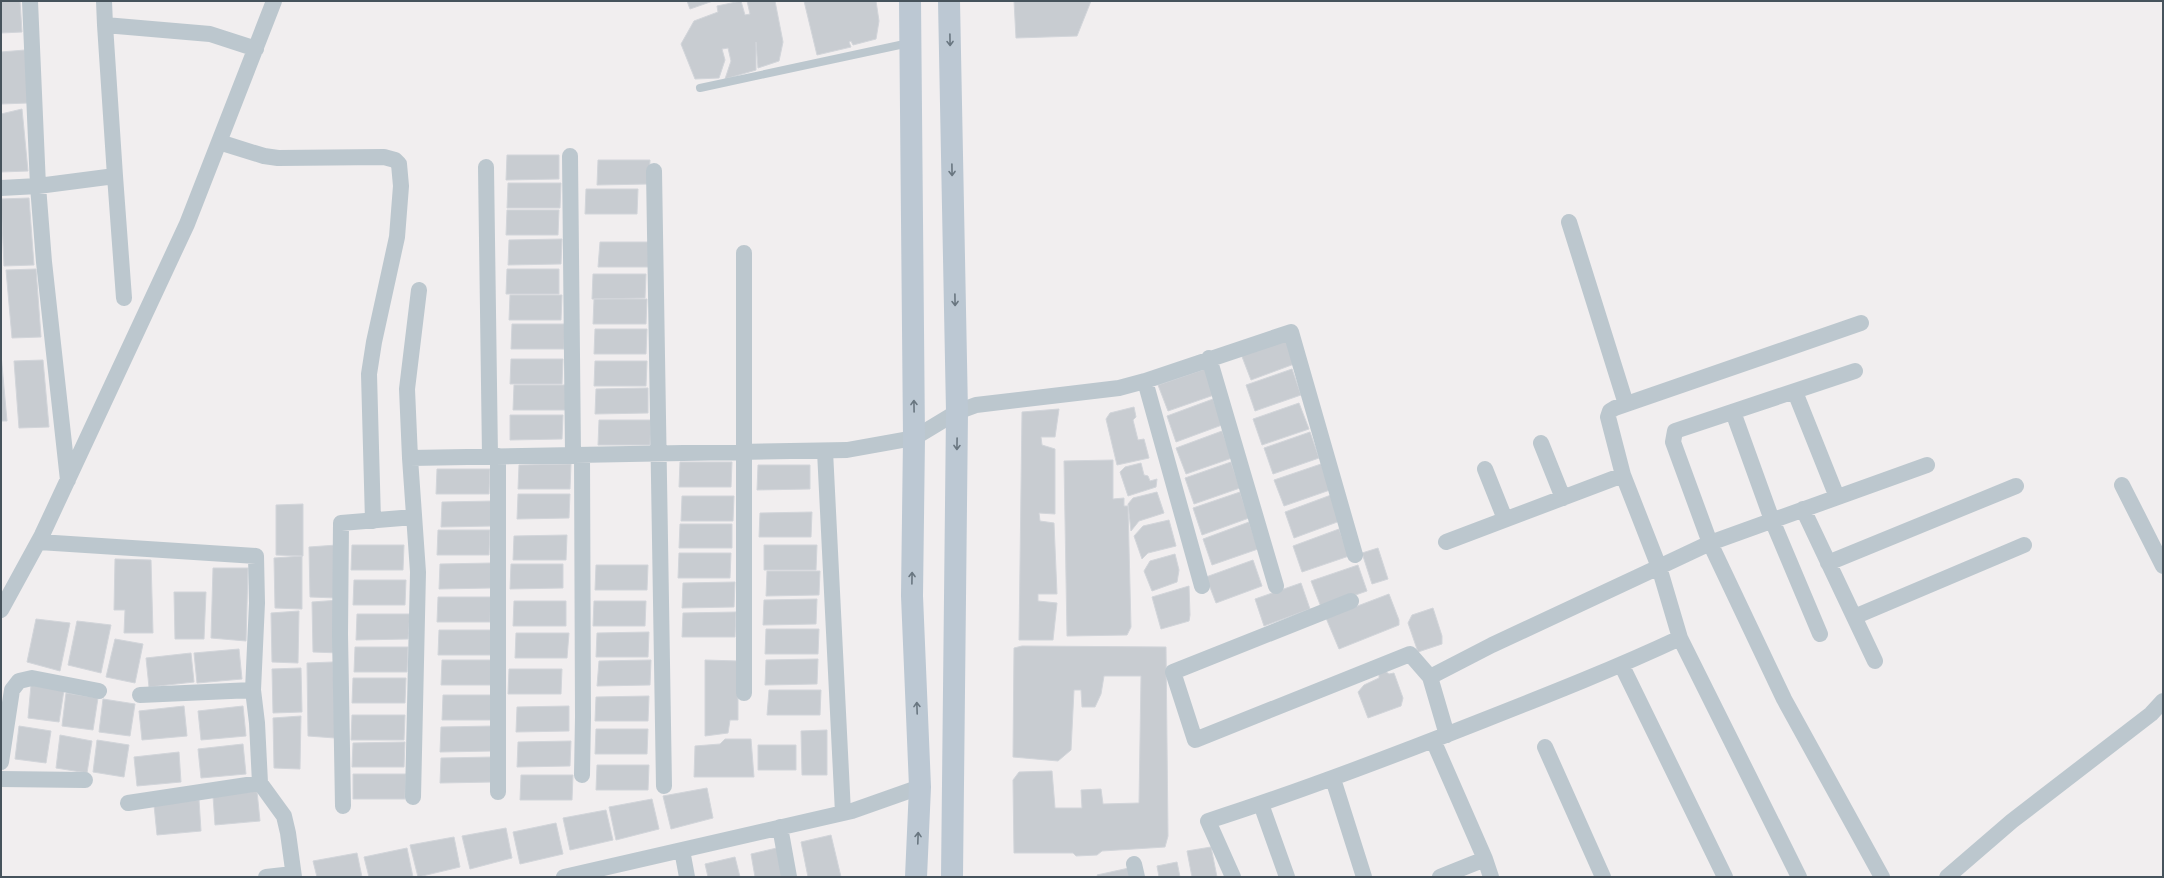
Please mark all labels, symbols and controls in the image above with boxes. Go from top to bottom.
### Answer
one-way arrow [946,33,954,46]
one-way arrow [948,163,956,176]
one-way arrow [951,293,959,306]
one-way arrow [910,400,918,413]
one-way arrow [953,437,961,450]
one-way arrow [908,572,916,585]
one-way arrow [913,702,920,715]
one-way arrow [914,832,922,845]

